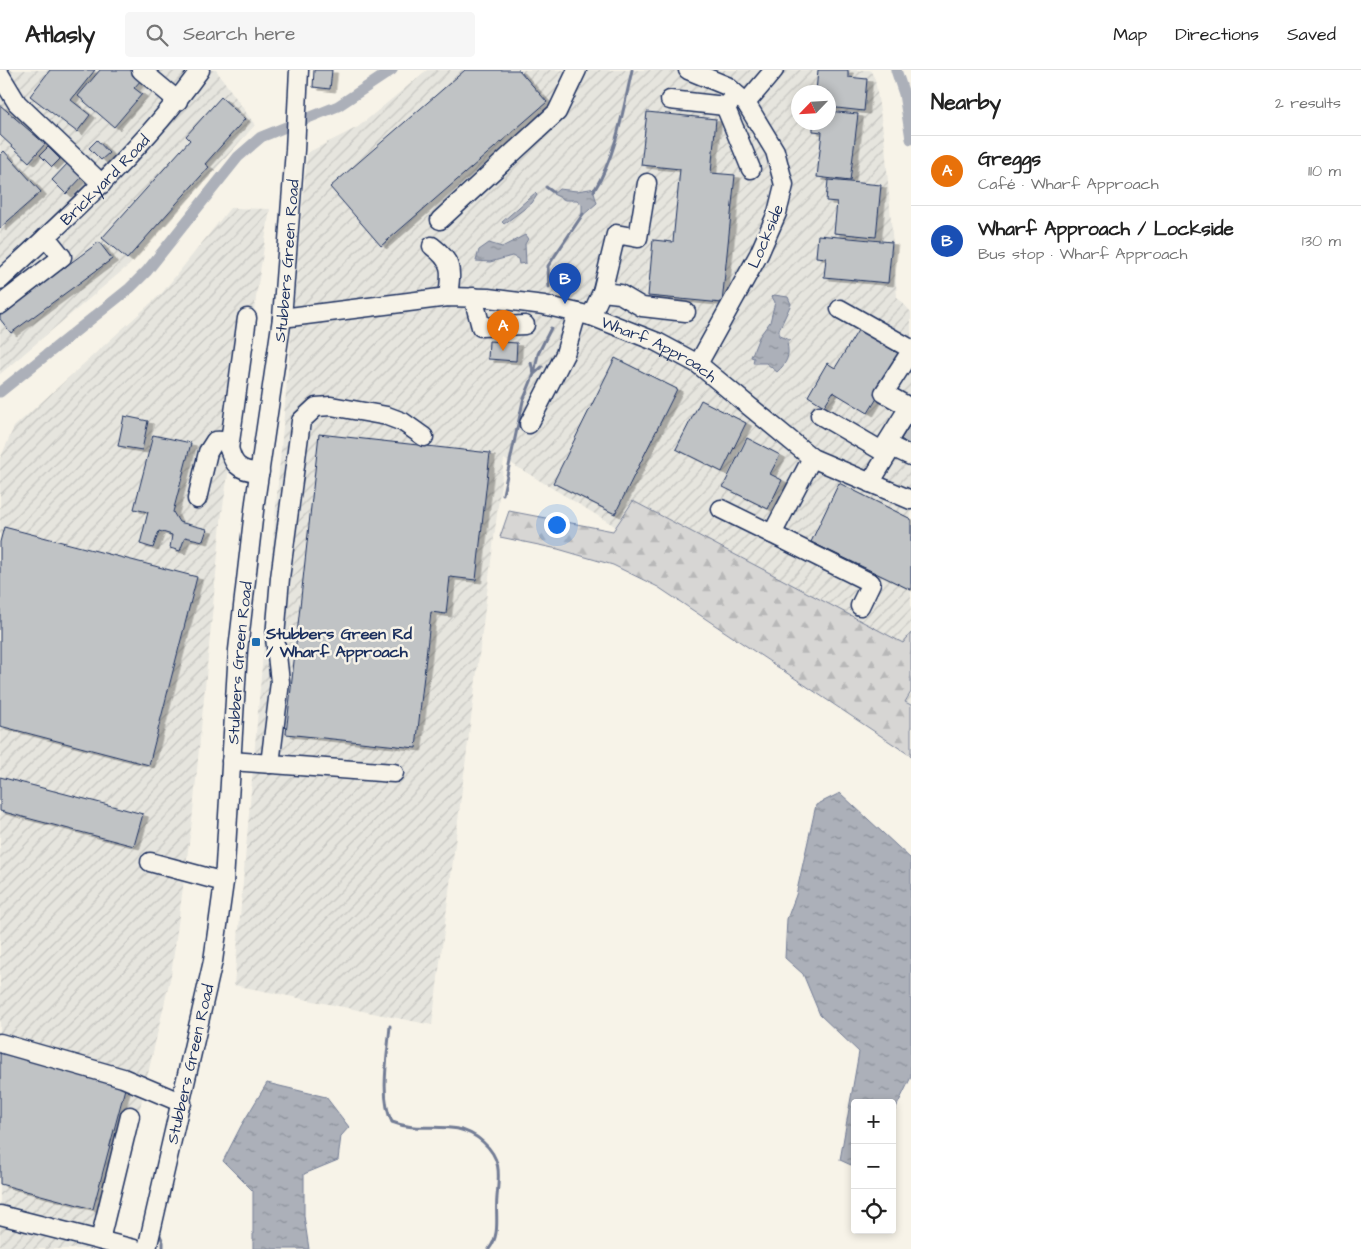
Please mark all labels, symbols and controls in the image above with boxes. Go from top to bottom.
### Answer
search box [125,12,475,57]
text: Atlasly [25,18,95,52]
icon: search [143,21,171,49]
text: Search here [183,21,295,48]
text: Map [1113,22,1147,47]
text: Directions [1175,22,1259,47]
text: Saved [1287,22,1336,47]
north arrow [791,85,836,130]
text: Nearby [931,88,1001,117]
text: 2 results [1275,92,1341,114]
street label: Brickyard Road [55,130,155,231]
text: Greggs [978,146,1041,173]
text: A [942,160,952,182]
text: 110 m [1308,160,1341,182]
text: Café · Wharf Approach [978,173,1159,195]
street label: Stubbers Green Road [269,179,305,344]
street label: Lockside [743,201,789,272]
text: Wharf Approach / Lockside [978,216,1234,243]
text: B [941,230,953,252]
text: 130 m [1302,230,1341,252]
text: Bus stop · Wharf Approach [978,243,1187,265]
pin: B [549,263,581,304]
pin: A [487,310,519,351]
street label: Wharf Approach [598,311,722,388]
your location [544,512,570,538]
street label: Stubbers Green Road [222,580,258,745]
place label: Stubbers Green Rd / Wharf Approach [265,623,413,663]
marker: Stubbers Green Rd / Wharf Approach [250,636,262,648]
street label: Stubbers Green Road [161,982,219,1146]
map controls [851,1099,896,1234]
button: + [851,1099,896,1144]
button: − [851,1144,896,1189]
button: locate [851,1189,896,1234]

